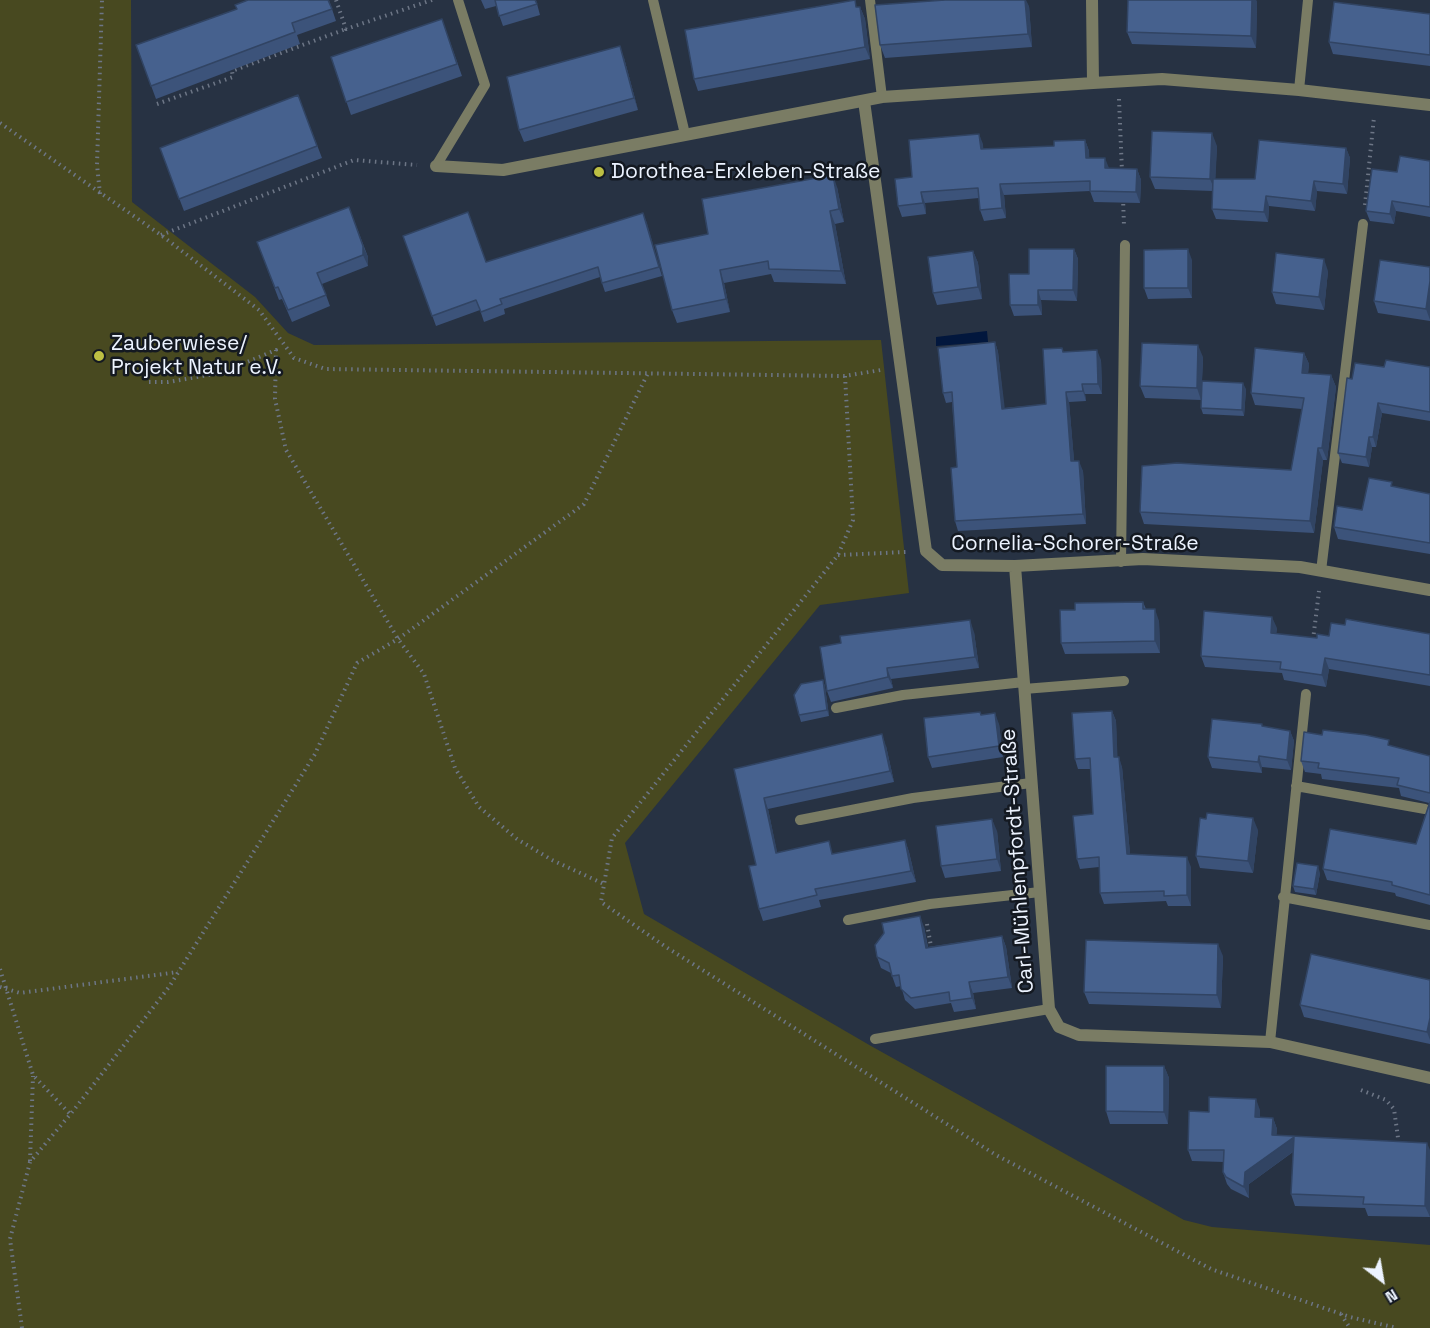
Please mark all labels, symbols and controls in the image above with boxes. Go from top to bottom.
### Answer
place label: Dorothea-Erxleben-Straße [611,159,880,185]
marker: Dorothea-Erxleben-Straße [592,165,606,179]
place label: Zauberwiese/ Projekt Natur e.V. [111,331,282,381]
marker: Zauberwiese/ Projekt Natur e.V. [92,349,106,363]
street label: Cornelia-Schorer-Straße [951,531,1199,557]
street label: Carl-Mühlenpfordt-Straße [996,728,1040,994]
north arrow [1352,1250,1412,1310]
text: N [1382,1284,1402,1308]

